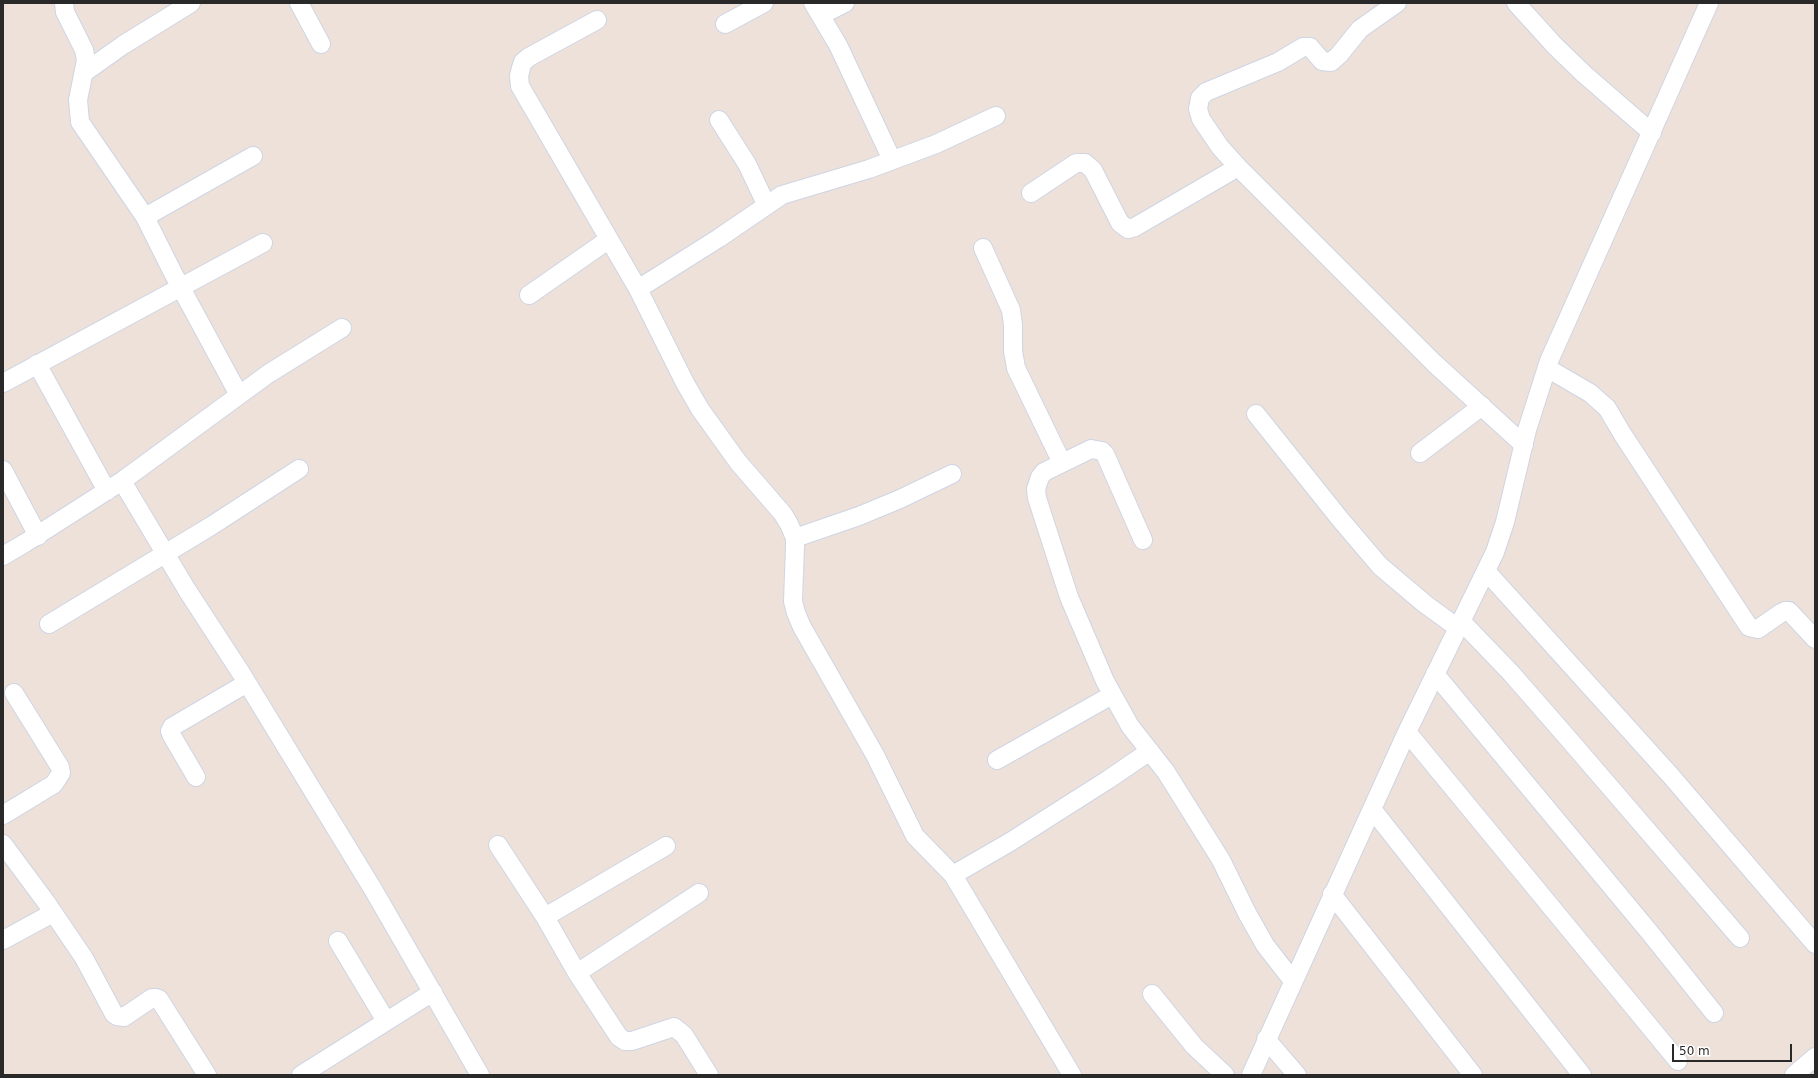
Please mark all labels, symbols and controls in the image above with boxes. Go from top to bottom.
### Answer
scale bar [1674,1036,1794,1062]
text: 50 m [1679,1044,1710,1058]

